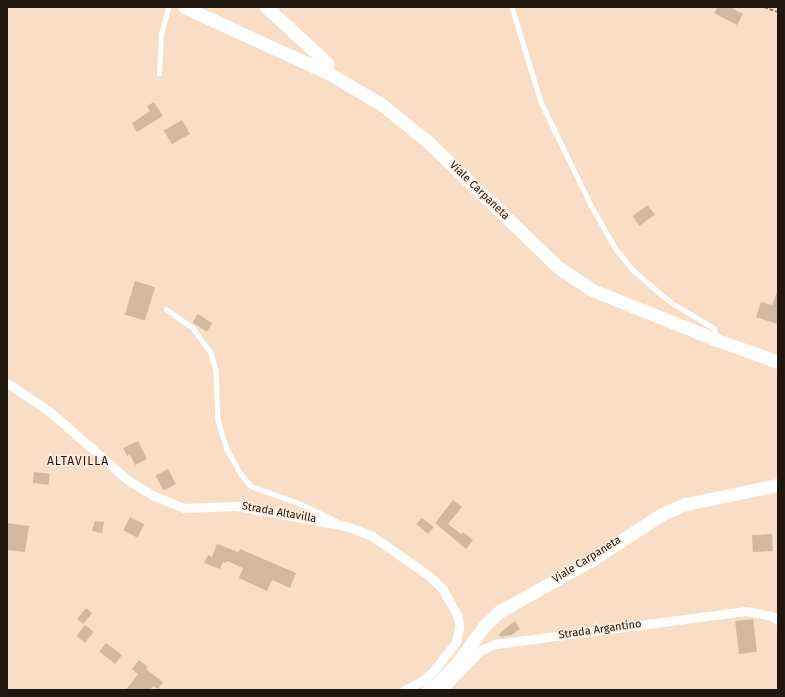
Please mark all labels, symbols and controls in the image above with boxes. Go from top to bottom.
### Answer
street label: Viale Carpaneta [446,159,512,223]
district label: ALTAVILLA [47,455,109,469]
street label: Strada Altavilla [241,500,317,526]
street label: Viale Carpaneta [550,534,624,586]
street label: Strada Argantino [558,618,642,642]

